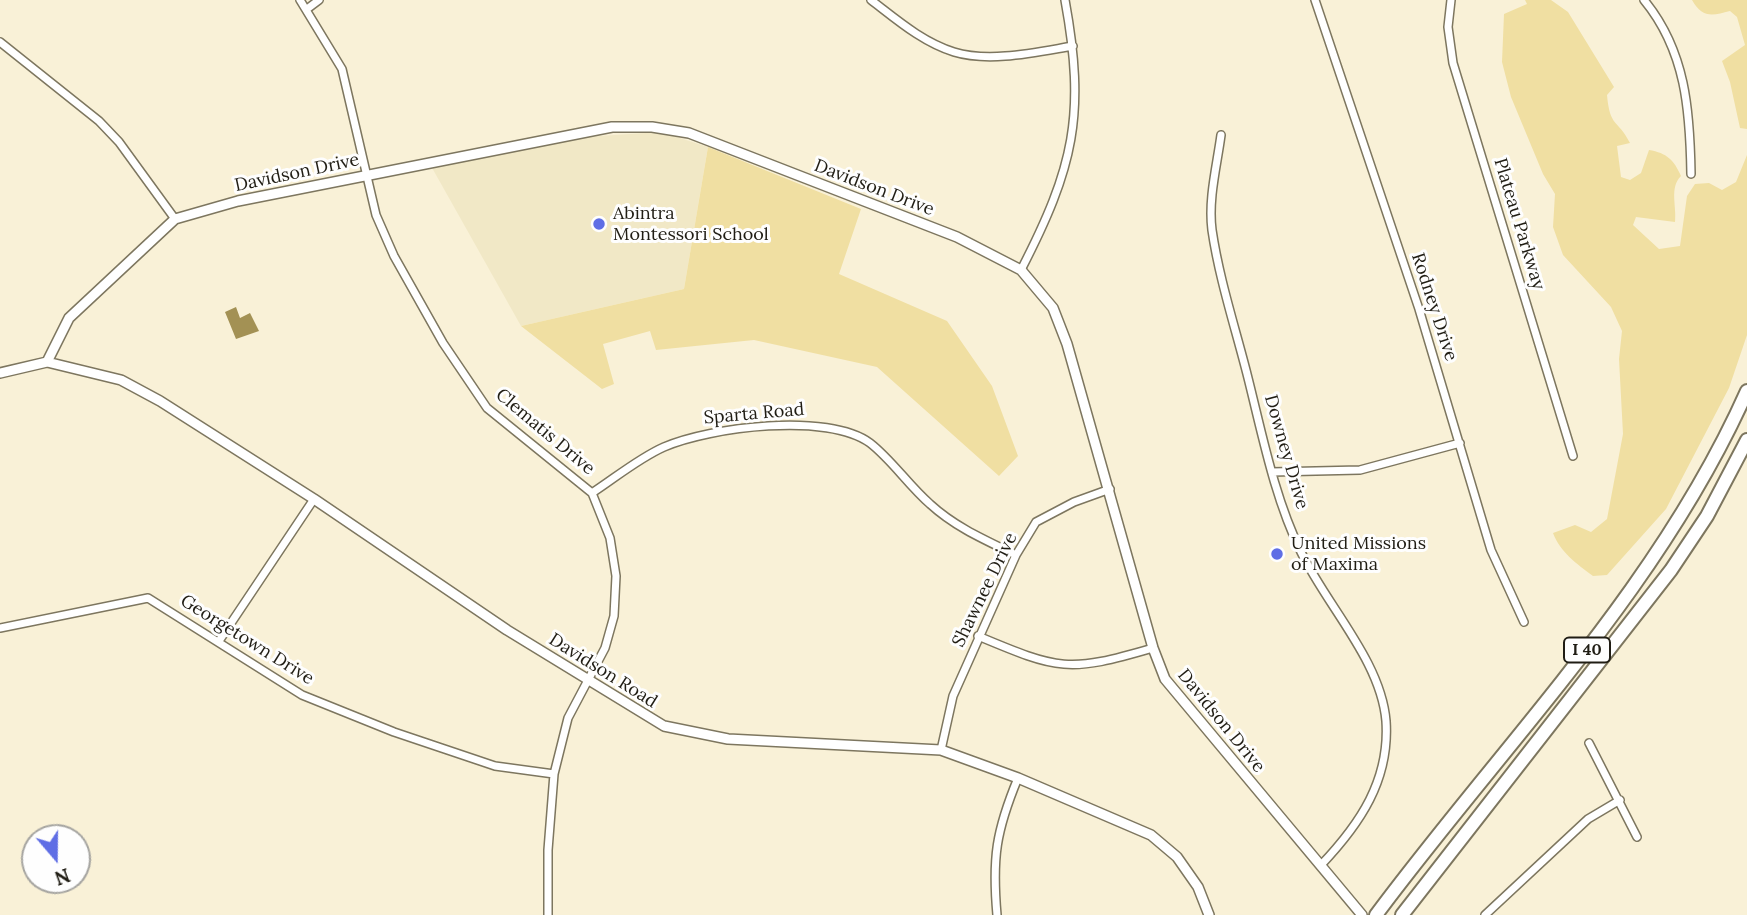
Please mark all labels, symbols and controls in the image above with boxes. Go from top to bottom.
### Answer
street label: Davidson Drive [233,149,361,197]
street label: Davidson Drive [811,155,937,221]
street label: Plateau Parkway [1489,156,1549,292]
place label: Abintra Montessori School [613,203,769,246]
marker: Abintra Montessori School [591,216,607,232]
street label: Rodney Drive [1406,250,1462,364]
street label: Clematis Drive [491,384,599,480]
street label: Downey Drive [1259,392,1313,512]
street label: Sparta Road [703,399,805,429]
street label: Shawnee Drive [948,529,1022,651]
place label: United Missions of Maxima [1291,533,1426,576]
marker: United Missions of Maxima [1269,546,1285,562]
street label: Georgetown Drive [176,590,318,690]
street label: Davidson Road [545,629,661,713]
road number: I 40 [1564,638,1610,663]
street label: Davidson Drive [1173,665,1269,777]
north arrow [21,824,91,894]
text: N [51,863,74,891]

